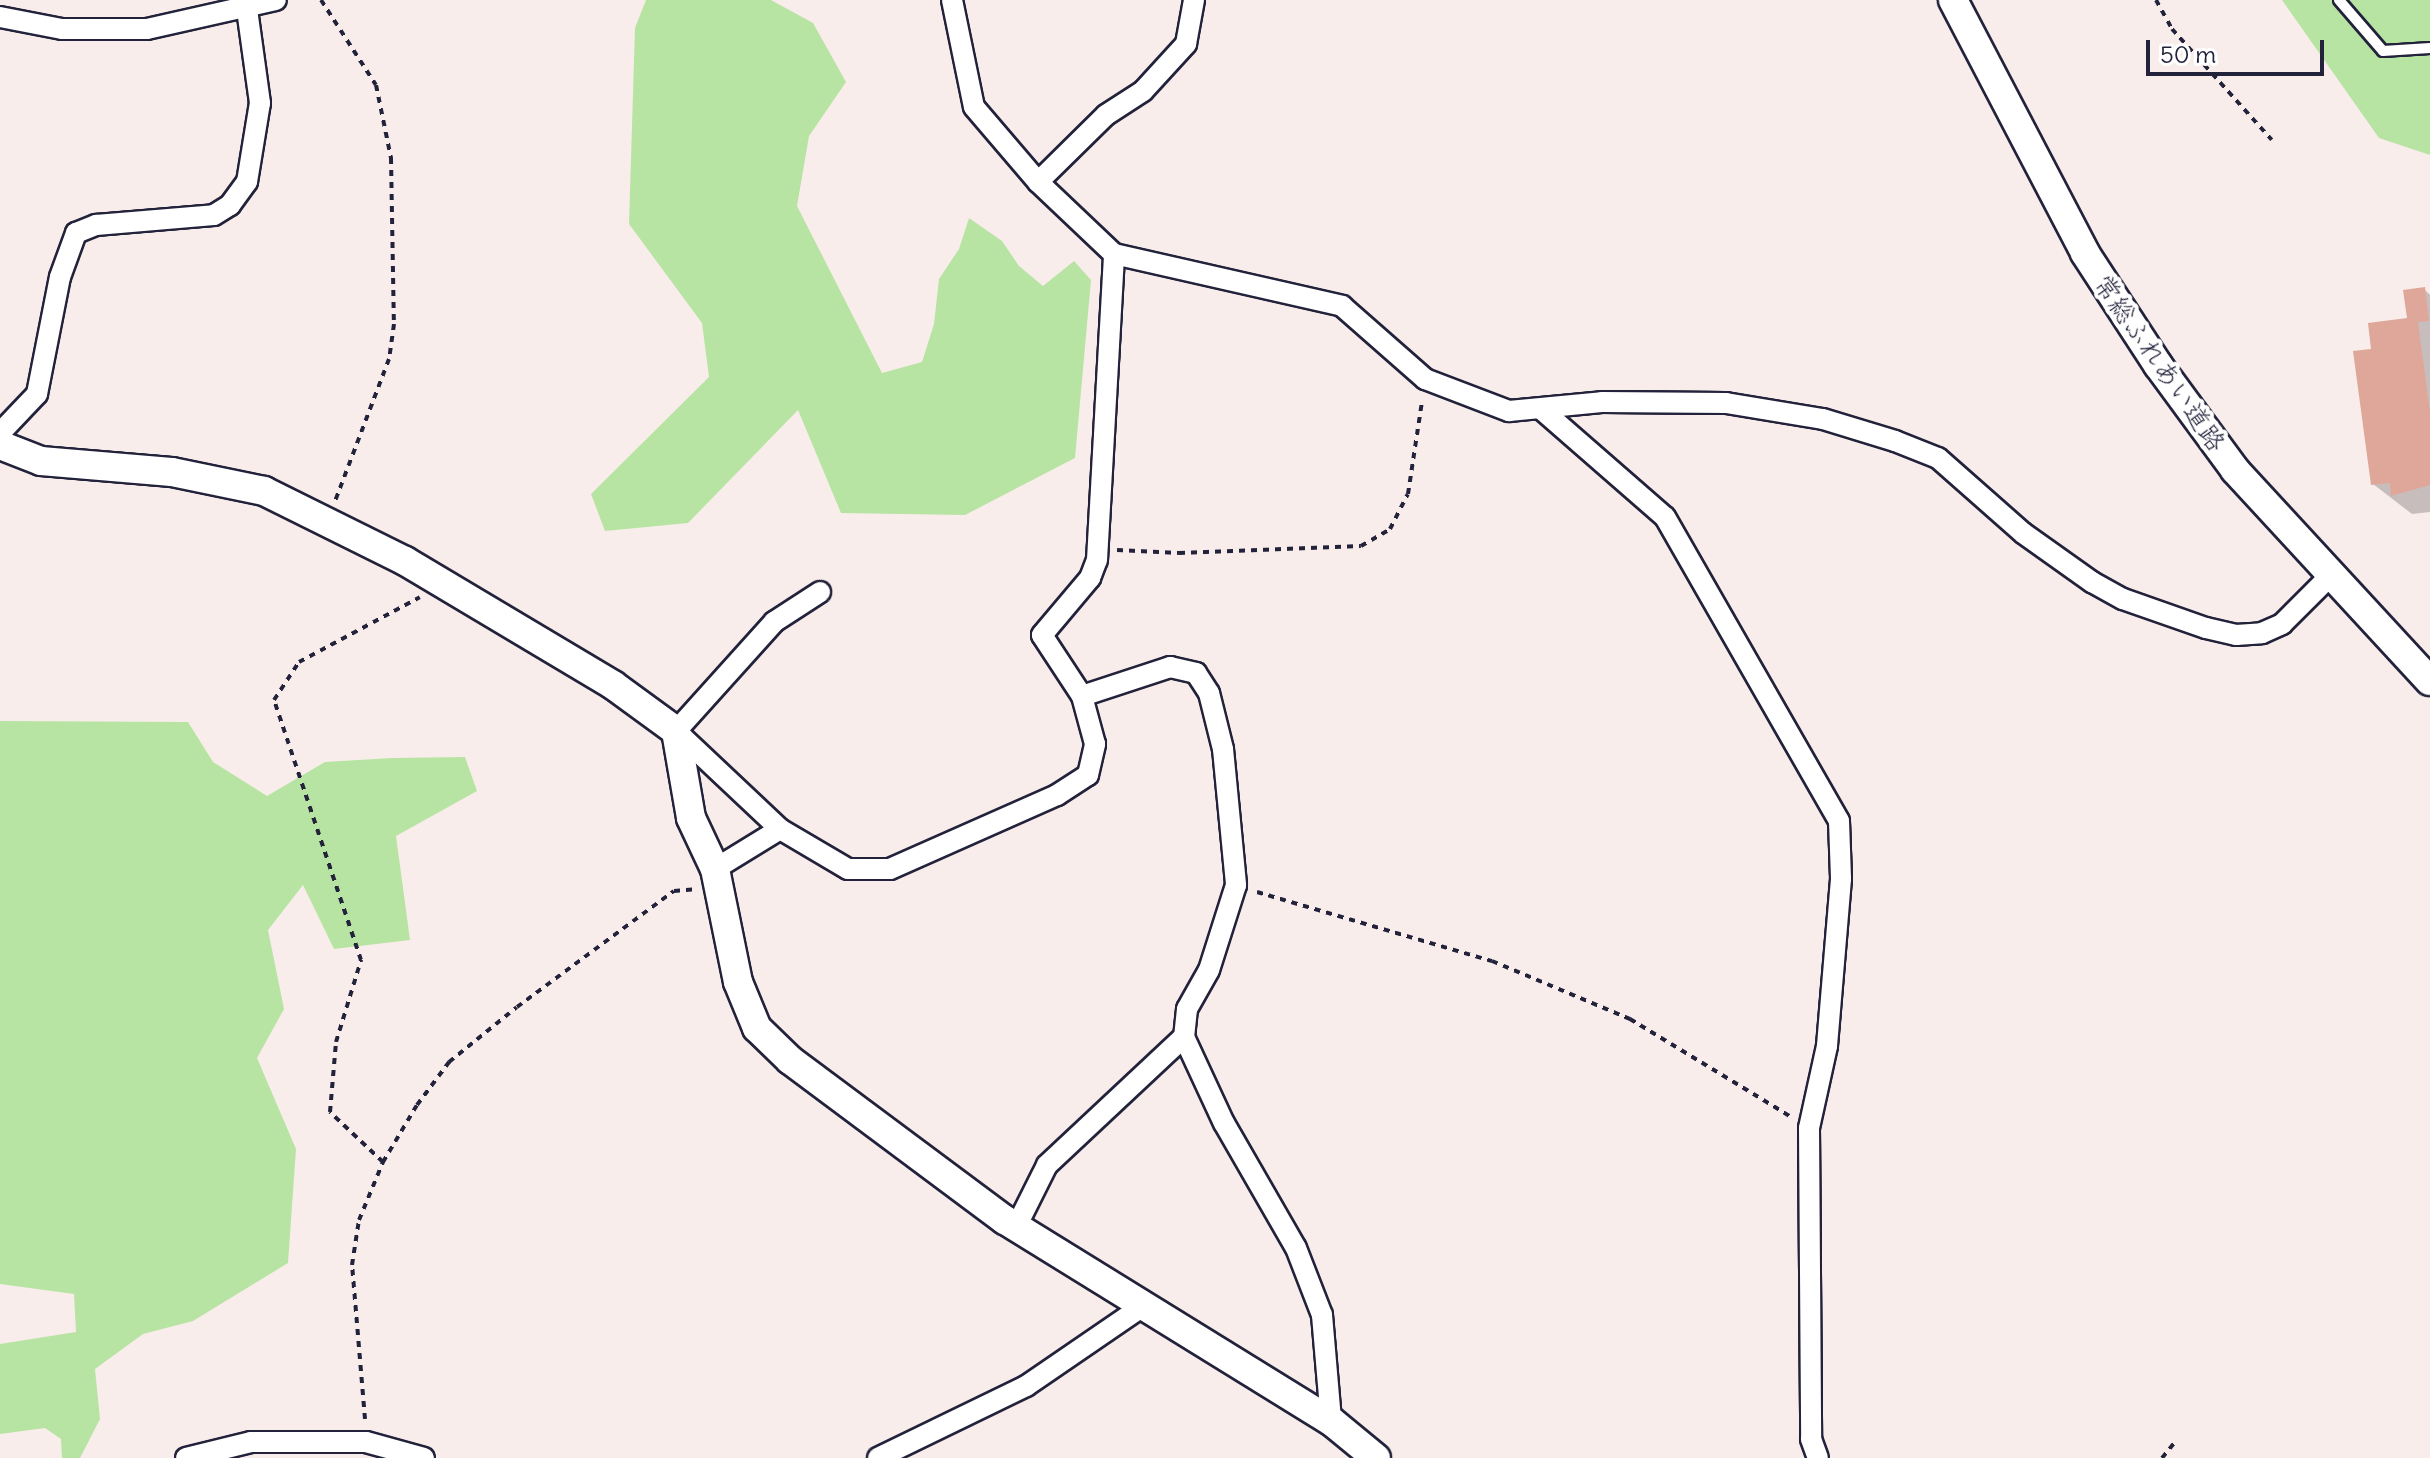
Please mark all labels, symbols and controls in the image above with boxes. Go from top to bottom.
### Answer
scale bar [2150,24,2328,74]
text: 50 m [2160,39,2216,69]
street label: 常総ふれあい道路 [2088,269,2232,457]

